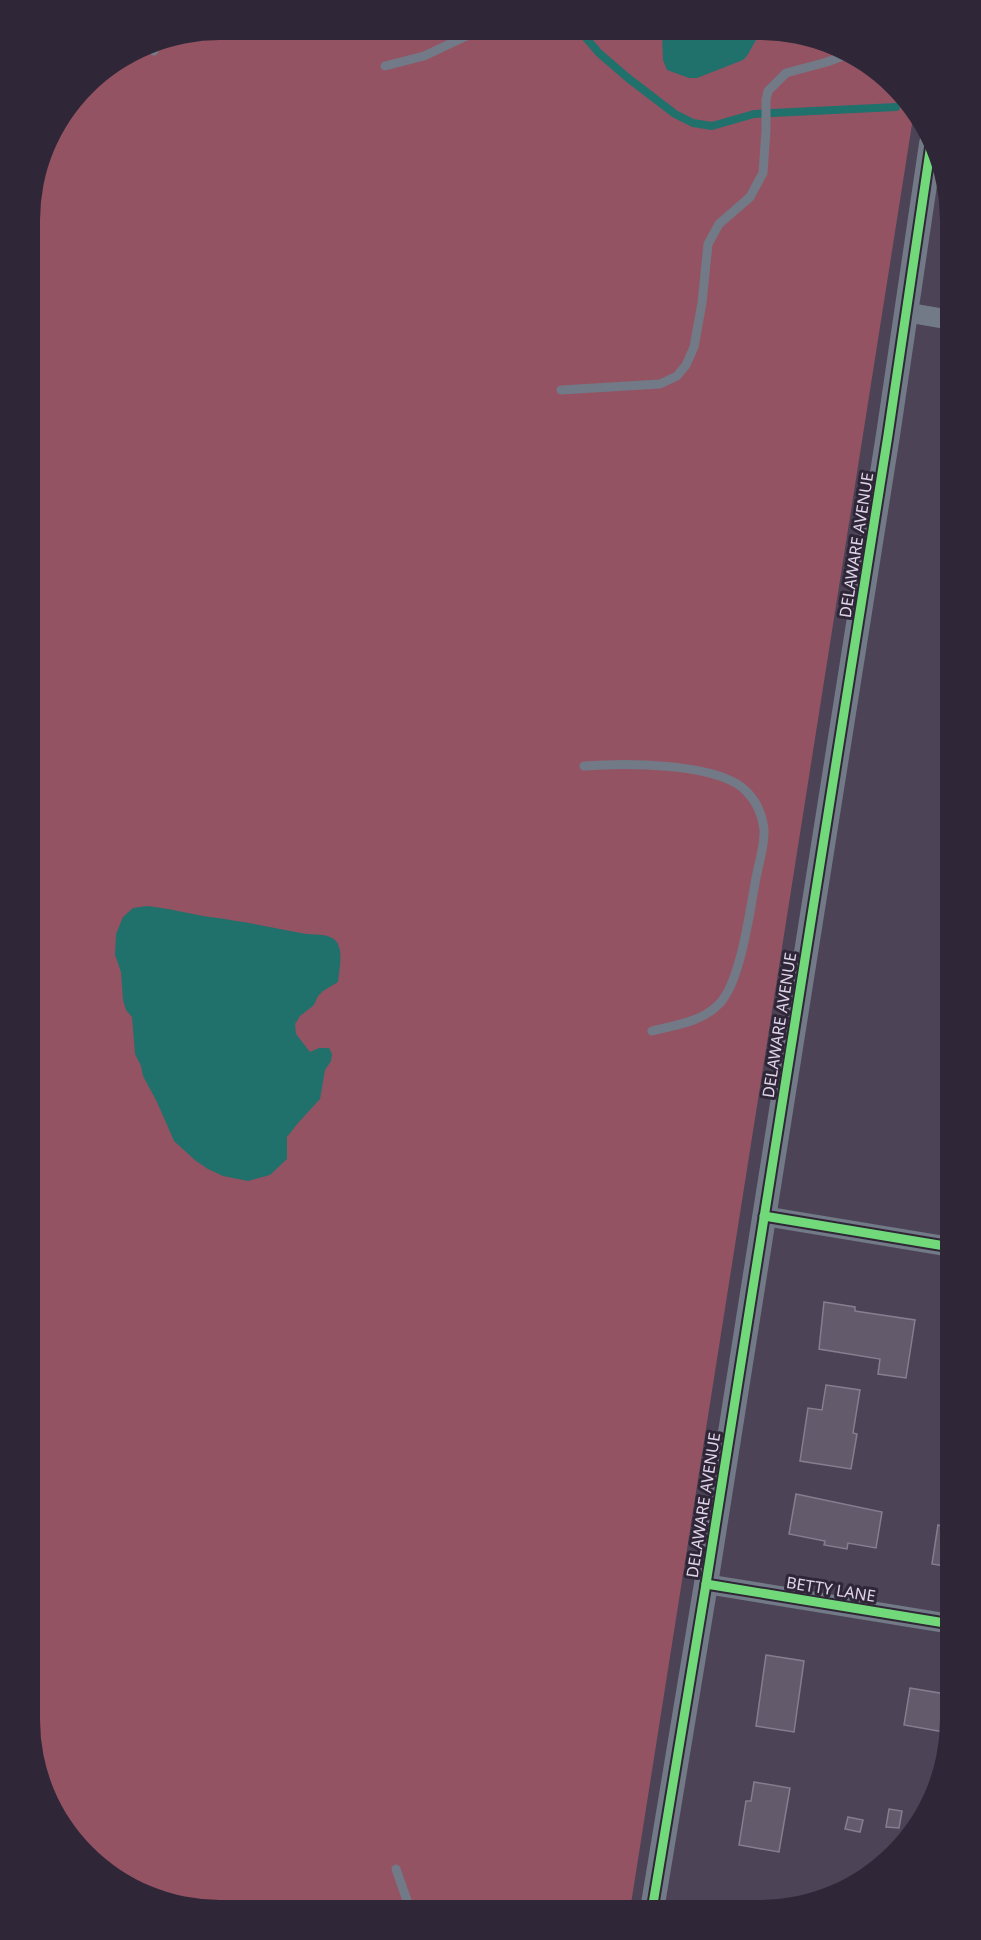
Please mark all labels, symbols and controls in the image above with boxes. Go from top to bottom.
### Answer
street label: DELAWARE AVENUE [834,471,878,619]
street label: DELAWARE AVENUE [757,951,801,1099]
street label: DELAWARE AVENUE [681,1431,725,1579]
street label: BETTY LANE [785,1571,877,1607]

